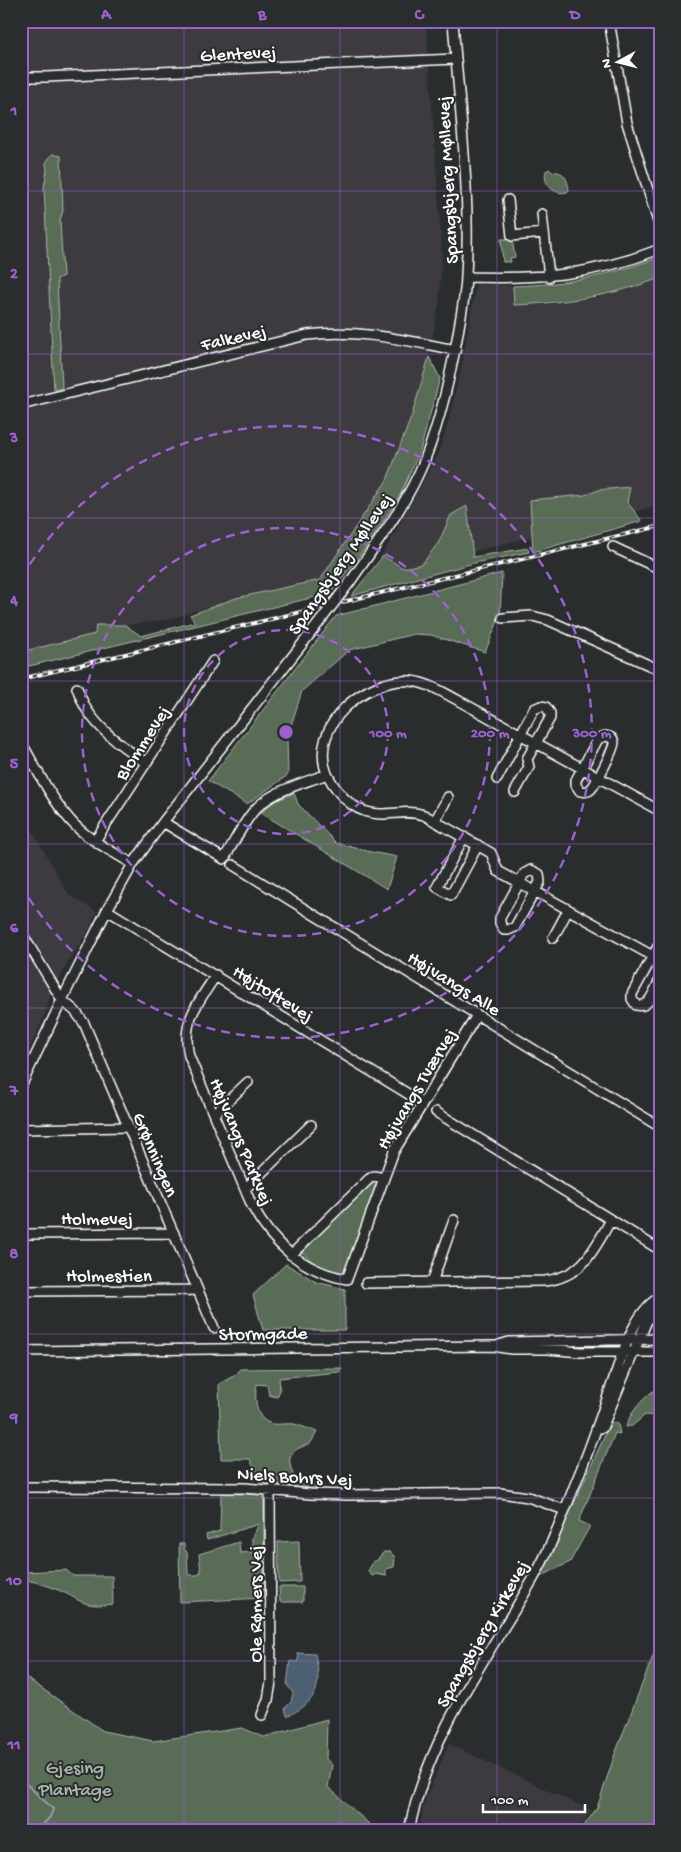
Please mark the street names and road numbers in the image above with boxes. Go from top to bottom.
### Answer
street label: Glentevej [199,42,277,69]
street label: Spangsbjerg Møllevej [434,95,465,264]
street label: Falkevej [198,321,269,358]
street label: Spangsbjerg Møllevej [284,490,399,640]
street label: Blommevej [111,702,177,786]
street label: Højvangs Alle [402,947,504,1023]
street label: Højtoftevej [227,961,317,1029]
street label: Højvangs Tværvej [373,1025,463,1155]
street label: Højvangs Parkvej [203,1075,277,1210]
street label: Grønningen [126,1110,182,1201]
street label: Holmevej [61,1209,133,1232]
street label: Holmestien [66,1266,152,1289]
street label: Stormgade [218,1323,308,1348]
street label: Niels Bohrs Vej [236,1464,353,1493]
street label: Ole Rømers Vej [246,1545,269,1663]
street label: Spangsbjerg Kirkevej [433,1557,536,1712]

